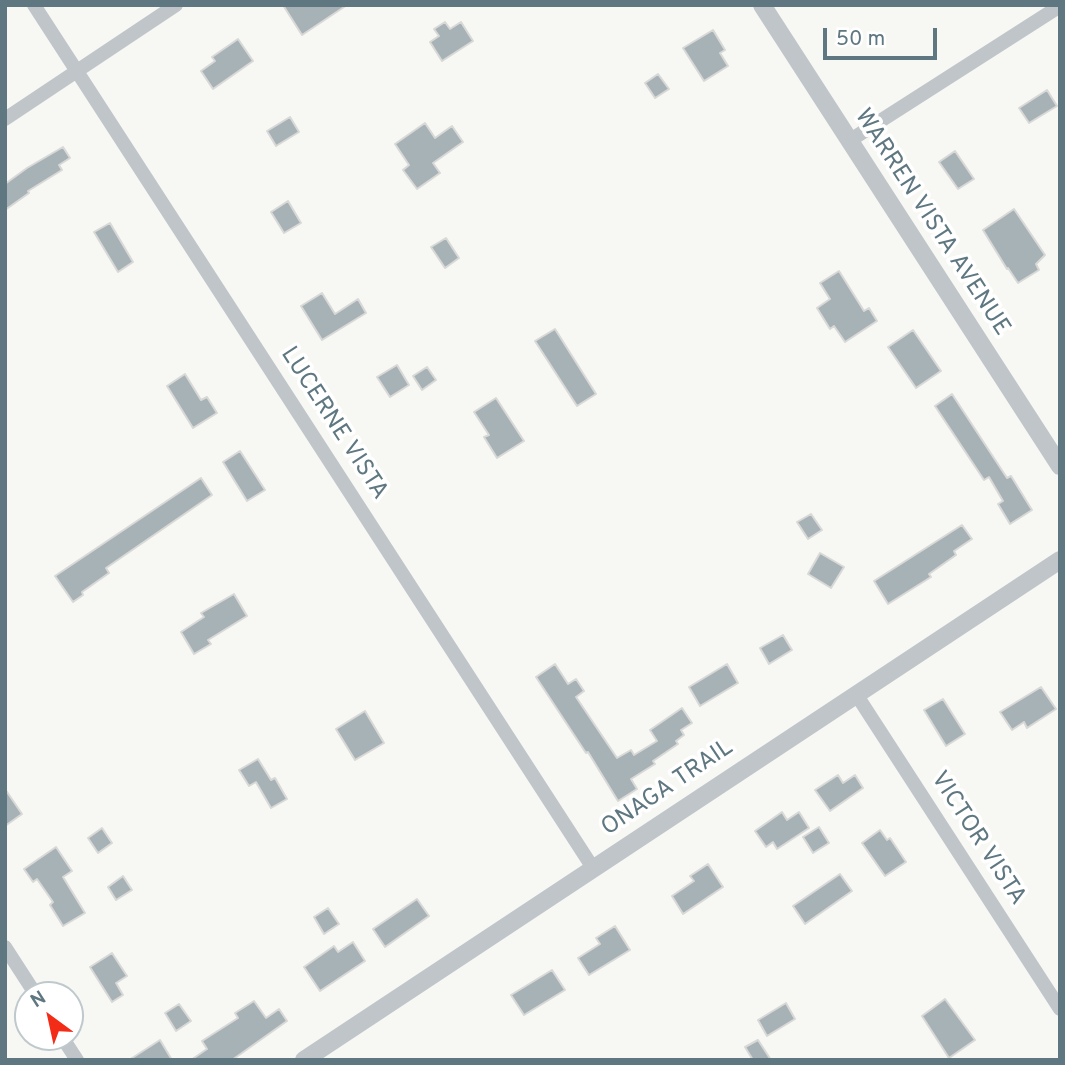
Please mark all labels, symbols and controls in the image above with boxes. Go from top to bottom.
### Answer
scale bar [827,14,941,58]
text: 50 m [836,26,885,53]
street label: WARREN VISTA AVENUE [847,104,1015,342]
street label: LUCERNE VISTA [273,342,393,506]
street label: ONAGA TRAIL [597,734,739,844]
street label: VICTOR VISTA [923,767,1031,911]
north arrow [14,981,84,1051]
text: N [26,986,51,1014]

